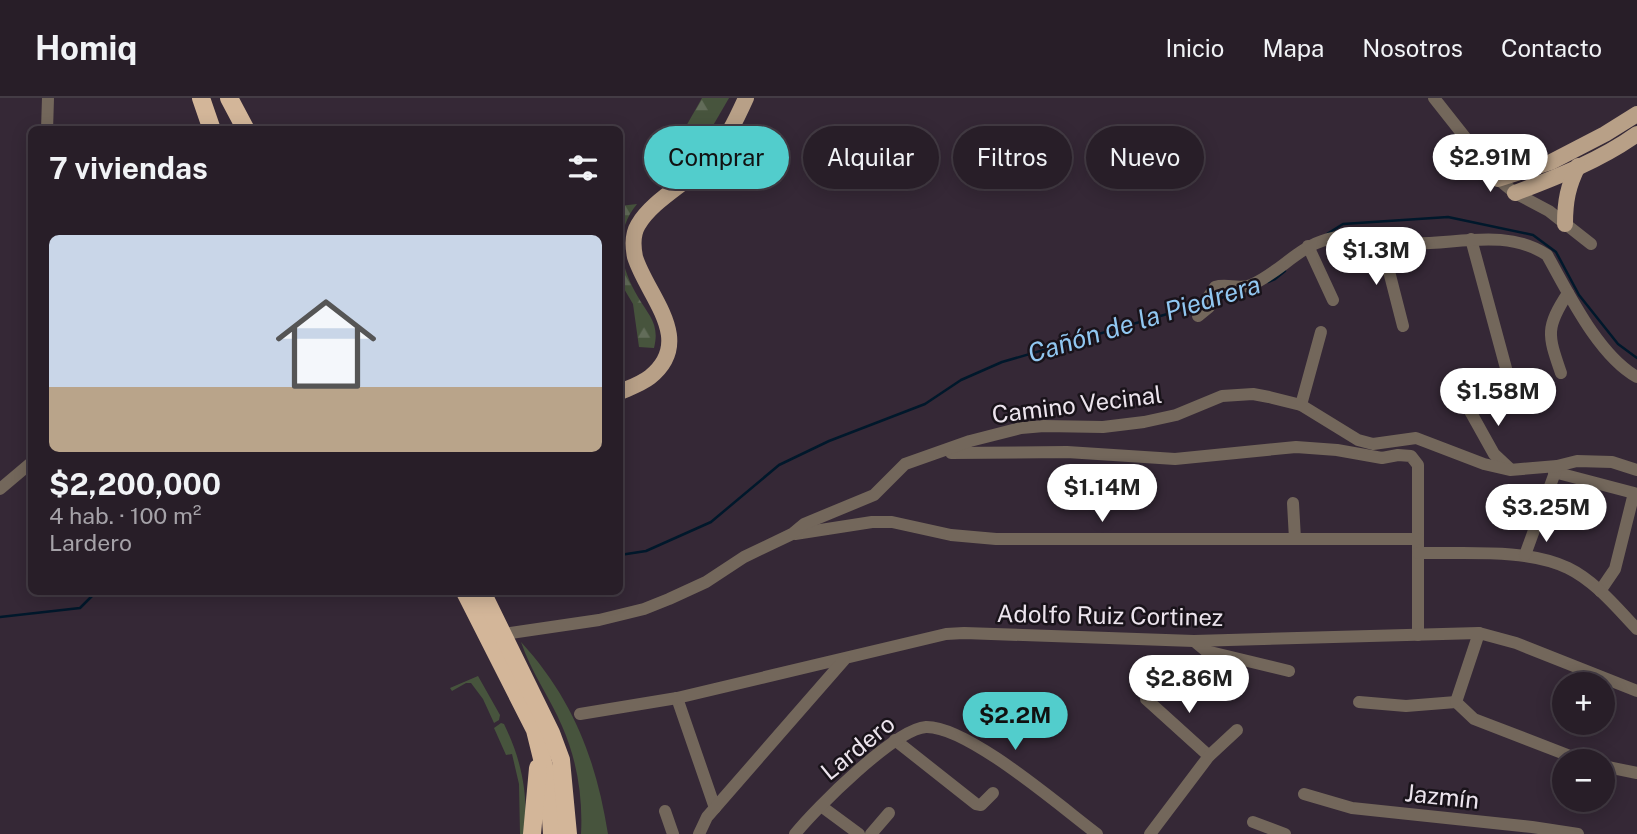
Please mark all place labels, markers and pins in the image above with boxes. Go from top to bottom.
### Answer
pin: $2.91M [1433,134,1547,194]
pin: $1.3M [1327,228,1425,287]
pin: $1.58M [1441,368,1555,428]
pin: $1.14M [1045,464,1159,524]
pin: $3.25M [1489,484,1603,544]
pin: $2.86M [1132,656,1246,715]
pin: $2.2M [966,692,1064,752]

